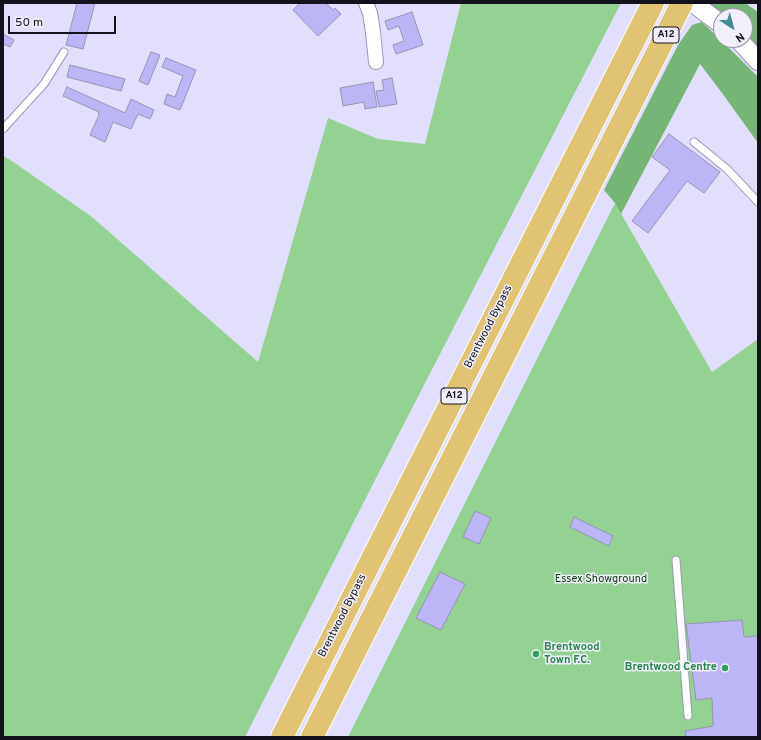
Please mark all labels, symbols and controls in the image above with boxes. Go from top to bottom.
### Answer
scale bar [10,8,118,34]
north arrow [713,8,753,48]
text: 50 m [15,15,43,31]
road number: A12 [653,27,679,43]
text: N [732,29,747,45]
street label: Brentwood Bypass [462,283,516,371]
road number: A12 [441,388,467,404]
street label: Brentwood Bypass [316,572,370,660]
park label: Essex Showground [555,573,647,587]
place label: Brentwood Town F.C. [544,641,600,667]
marker: Brentwood Town F.C. [531,649,541,659]
place label: Brentwood Centre [625,661,717,675]
marker: Brentwood Centre [720,663,730,673]

